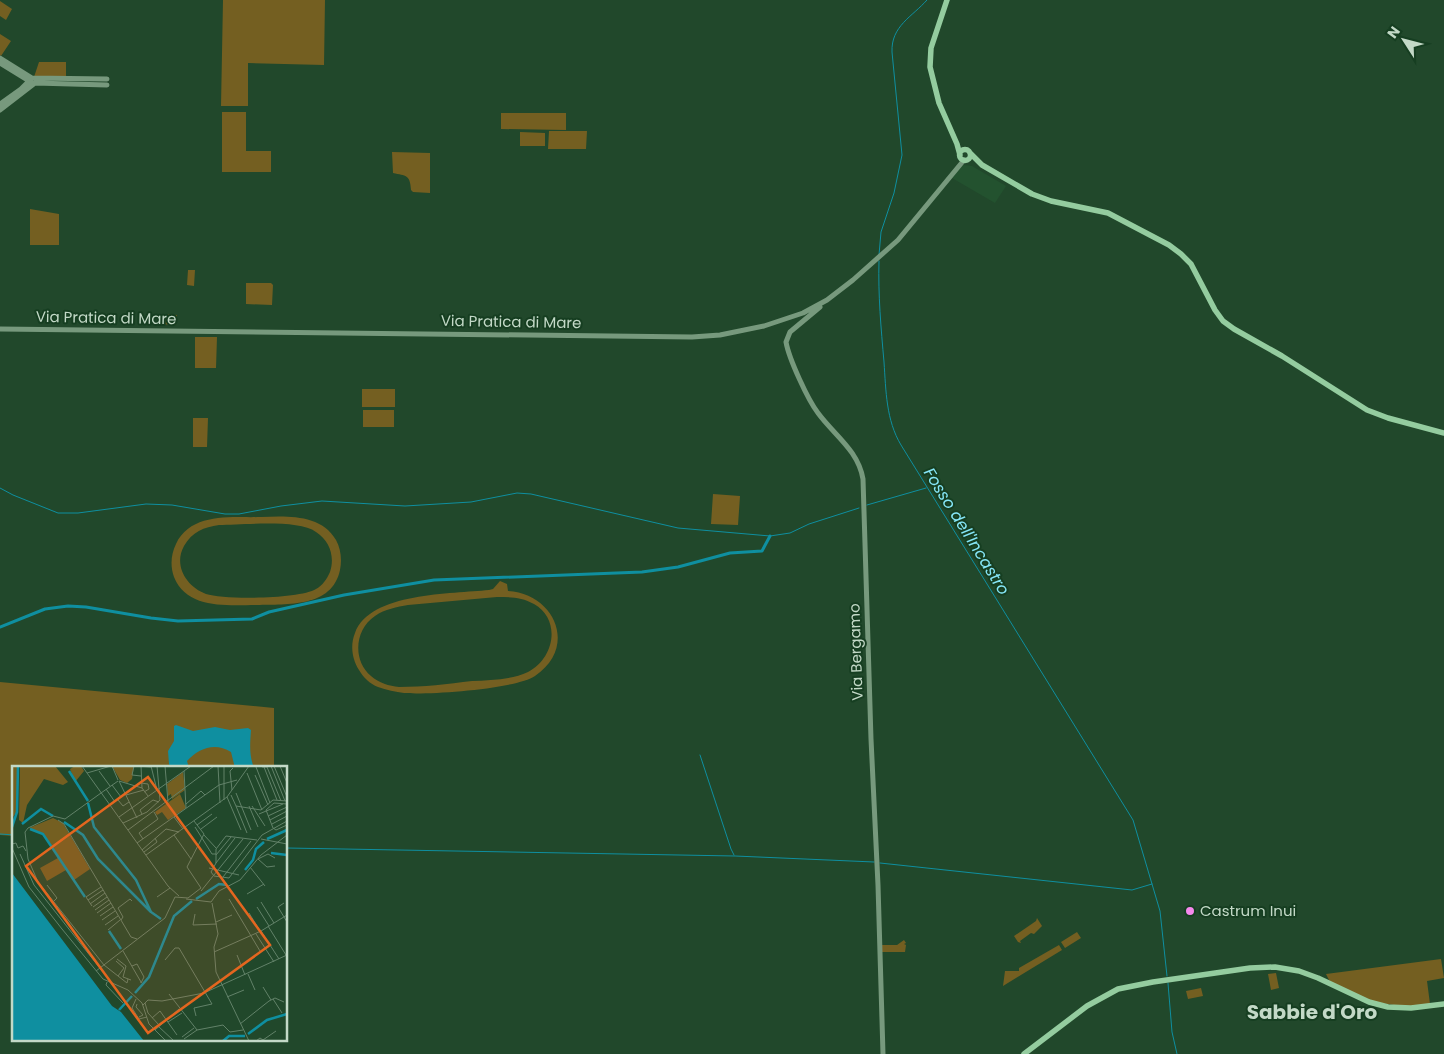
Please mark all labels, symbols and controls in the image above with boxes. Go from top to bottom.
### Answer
north arrow [1379,15,1429,65]
text: N [1382,22,1405,42]
street label: Via Pratica di Mare [36,306,176,329]
street label: Via Pratica di Mare [441,310,581,333]
water label: Fosso dell'Incastro [918,463,1015,599]
street label: Via Bergamo [843,603,868,701]
inset map [12,766,288,1042]
place label: Castrum Inui [1200,900,1296,921]
marker: Castrum Inui [1184,905,1196,917]
district label: Sabbie d'Oro [1247,998,1378,1026]

